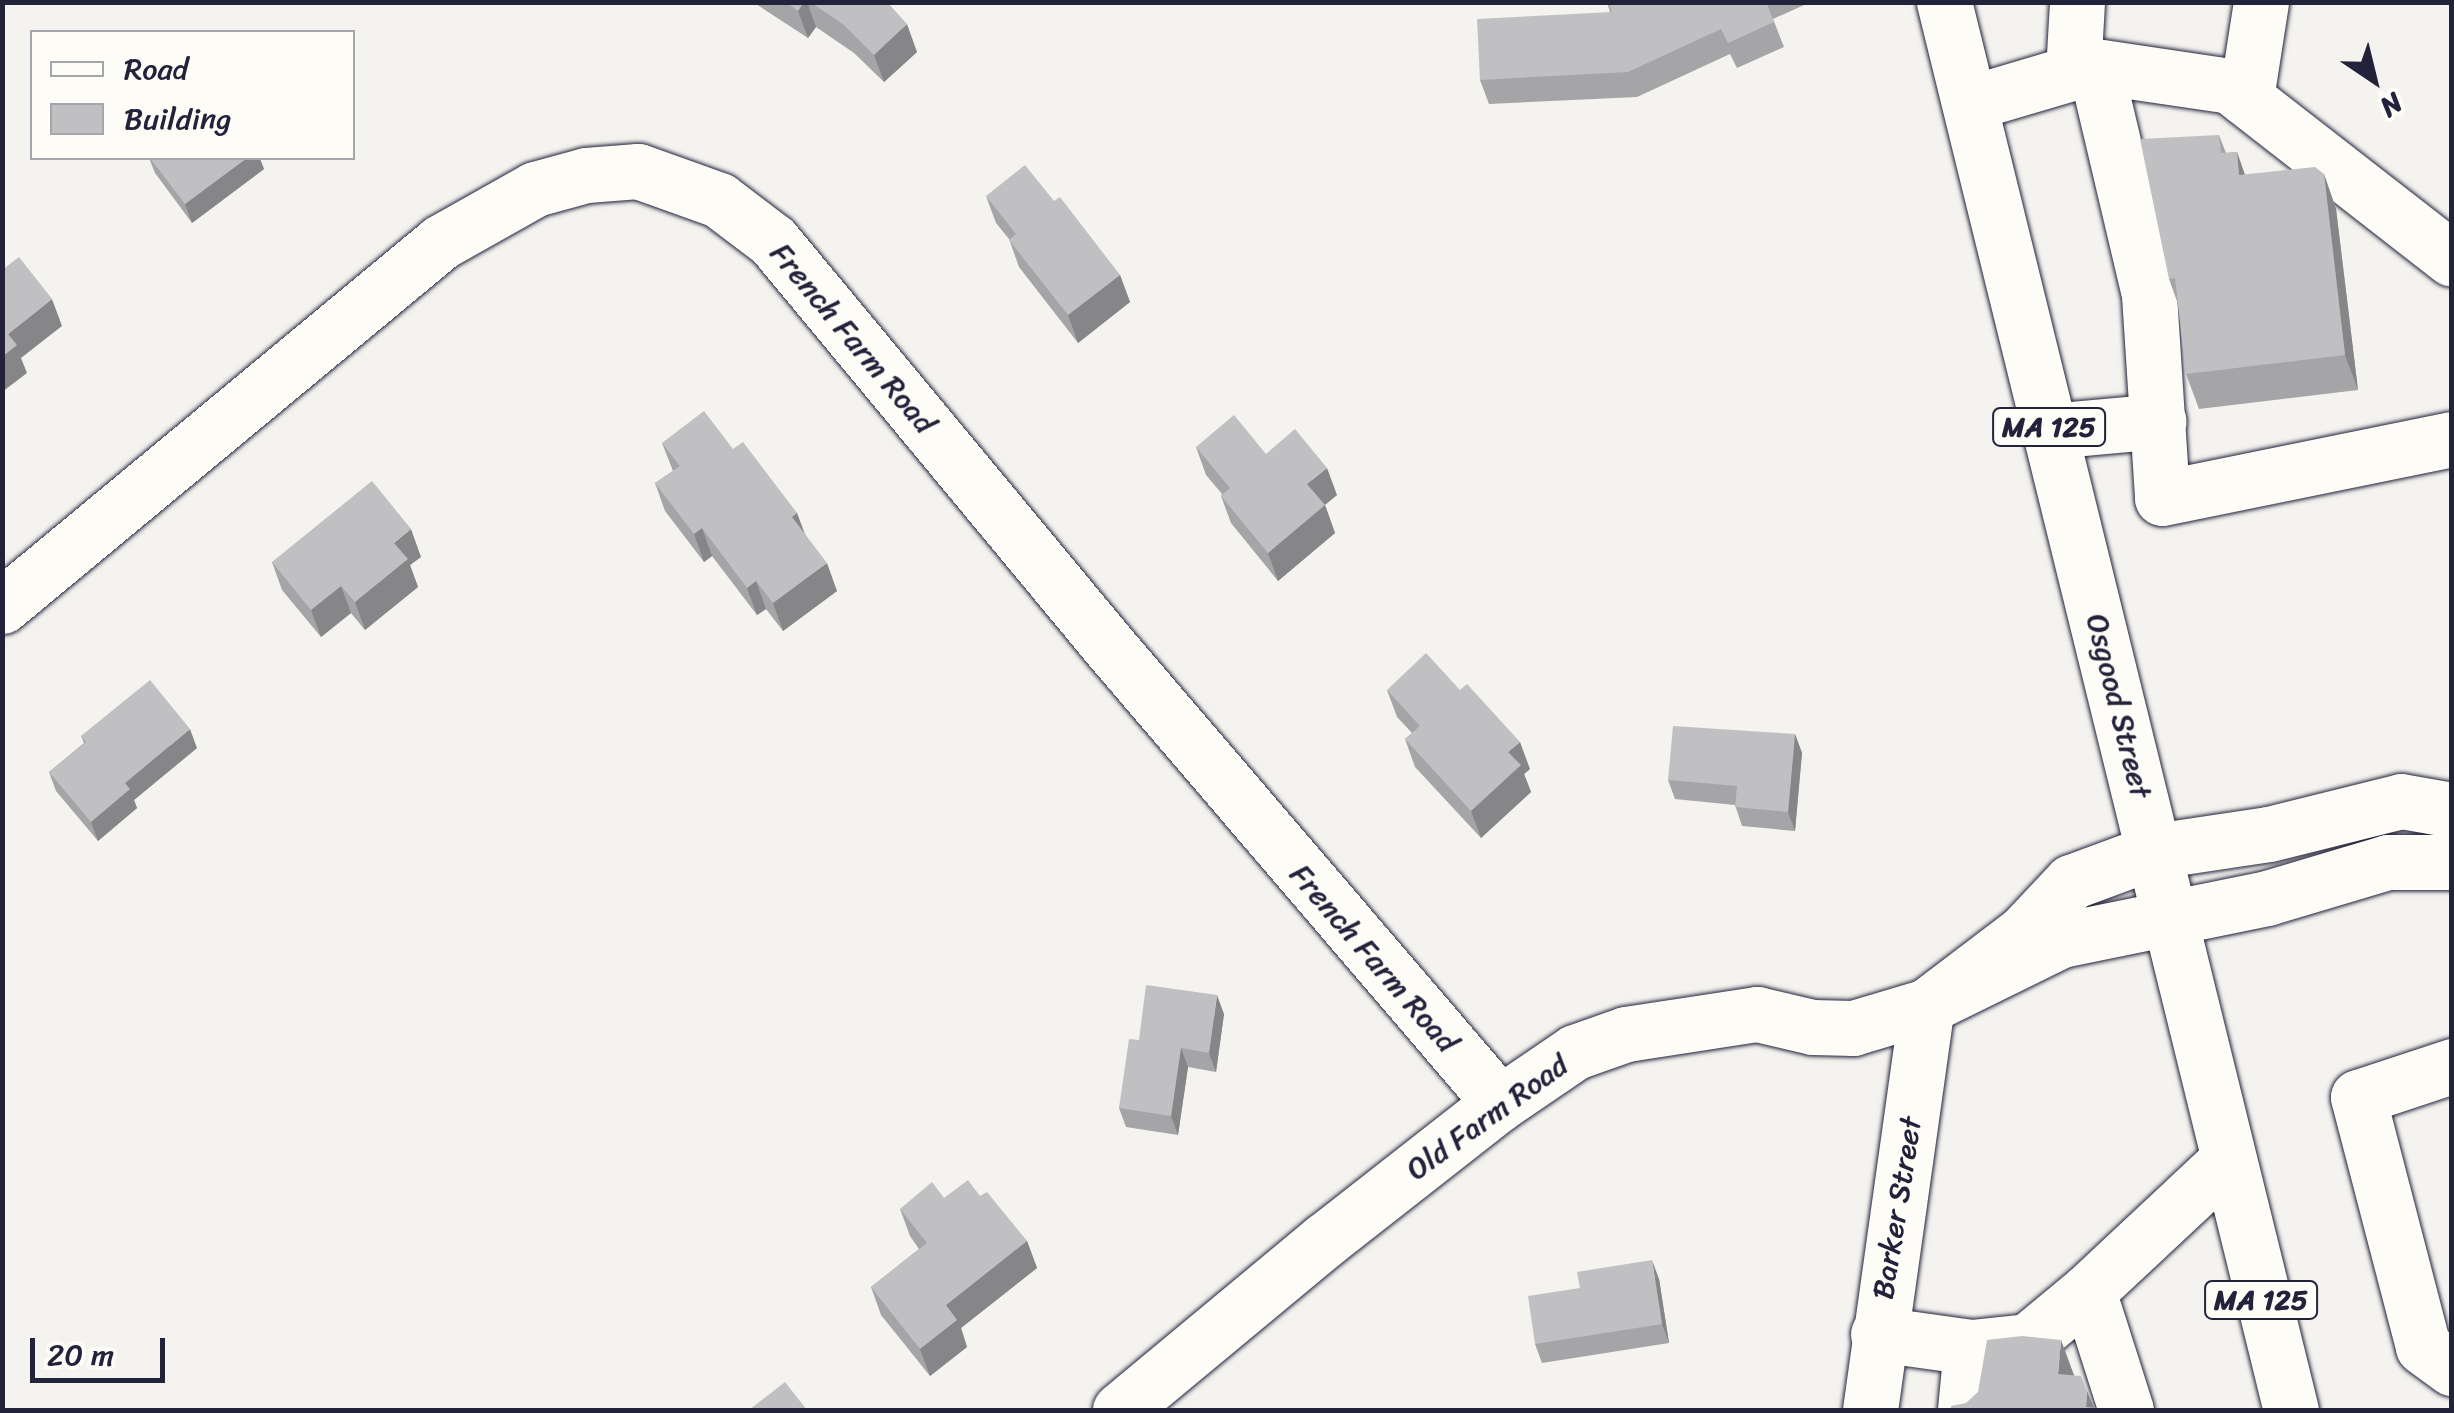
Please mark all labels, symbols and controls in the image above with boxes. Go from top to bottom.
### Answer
legend [30,30,355,160]
north arrow [2324,30,2424,130]
text: Road [124,42,188,96]
text: N [2369,79,2413,131]
text: Building [124,92,231,146]
street label: French Farm Road [763,235,943,441]
road number: MA 125 [1992,404,2106,450]
street label: Osgood Street [2079,610,2159,802]
street label: French Farm Road [1282,857,1466,1059]
street label: Old Farm Road [1399,1046,1575,1188]
street label: Barker Street [1865,1114,1929,1302]
road number: MA 125 [2204,1277,2318,1323]
scale bar [35,1318,170,1380]
text: 20 m [47,1328,114,1382]

